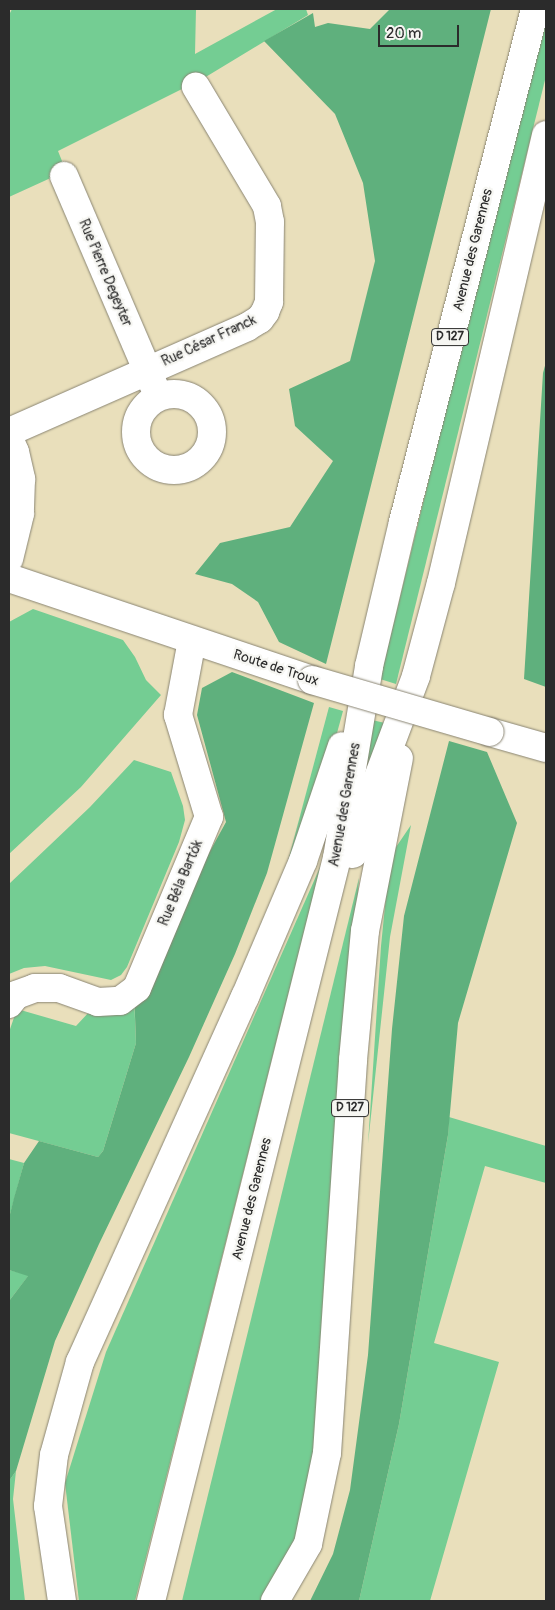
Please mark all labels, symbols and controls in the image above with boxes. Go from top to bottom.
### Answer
scale bar [380,15,461,47]
text: 20 m [386,24,421,43]
street label: Avenue des Garennes [450,187,496,313]
street label: Rue Pierre Degeyter [75,217,135,329]
street label: Rue César Franck [159,312,259,370]
road number: D 127 [430,328,470,347]
street label: Route de Troux [231,646,321,690]
street label: Avenue des Garennes [326,742,364,868]
street label: Rue Béla Bartók [155,837,207,929]
road number: D 127 [330,1098,370,1118]
street label: Avenue des Garennes [229,1136,275,1262]

